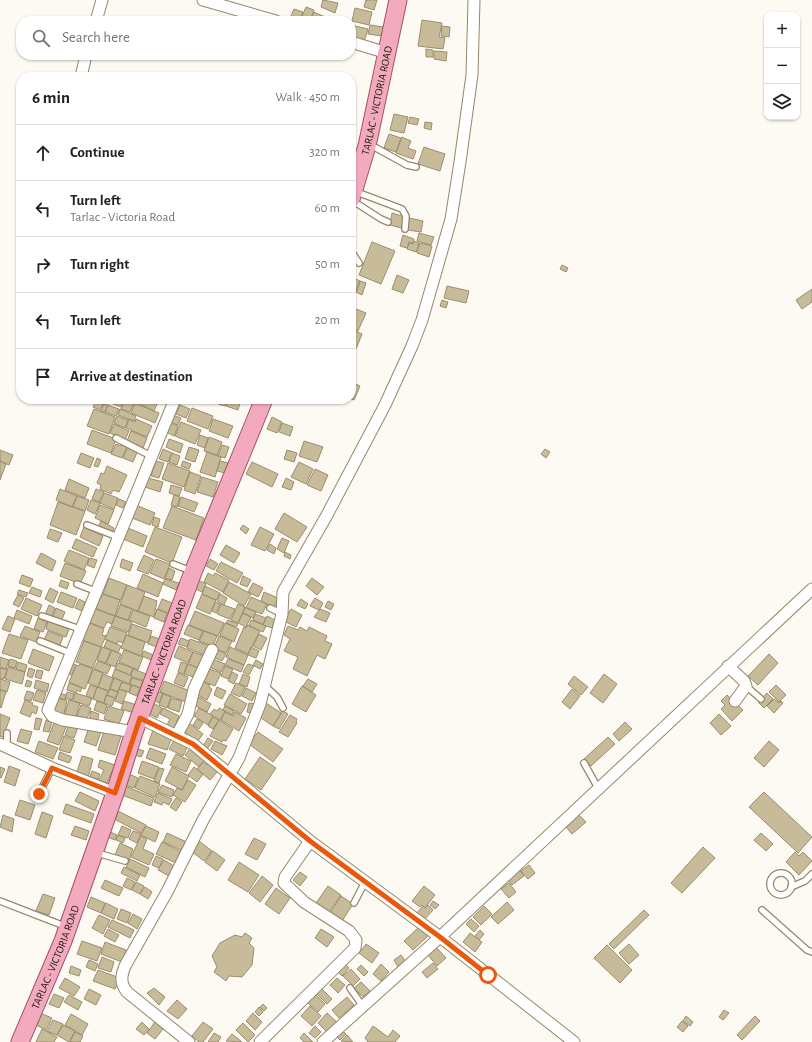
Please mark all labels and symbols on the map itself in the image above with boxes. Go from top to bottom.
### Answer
street label: TARLAC - VICTORIA ROAD [359,45,394,156]
street label: TARLAC - VICTORIA ROAD [139,598,188,706]
route end [30,785,48,803]
street label: TARLAC - VICTORIA ROAD [29,904,81,1011]
route start [479,966,497,984]

